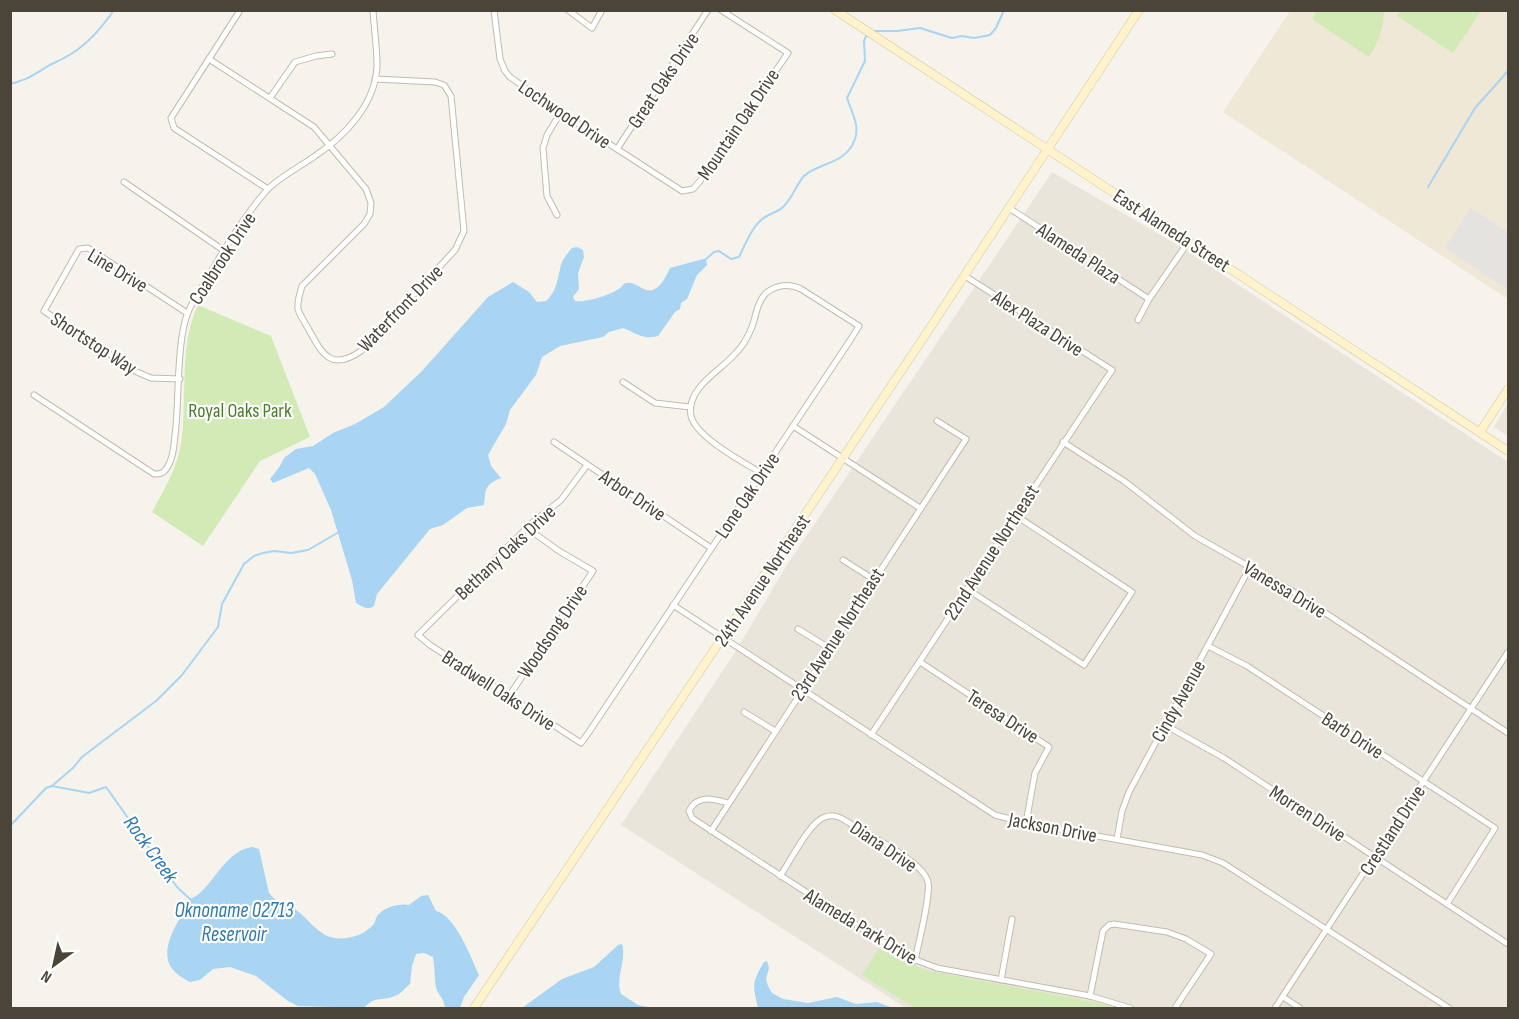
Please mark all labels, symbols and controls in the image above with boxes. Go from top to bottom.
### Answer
street label: Great Oaks Drive [623,28,705,133]
street label: Mountain Oak Drive [693,64,785,185]
street label: Lochwood Drive [514,75,615,154]
street label: East Alameda Street [1108,184,1234,278]
street label: Coalbrook Drive [184,208,262,309]
street label: Alameda Plaza [1031,217,1125,290]
street label: Line Drive [83,244,152,298]
street label: Waterfront Drive [353,260,448,358]
street label: Alex Plaza Drive [986,285,1088,362]
street label: Shortstop Way [46,307,141,381]
park label: Royal Oaks Park [188,399,292,423]
street label: Lone Oak Drive [710,448,785,543]
street label: Arbor Drive [594,464,670,527]
street label: 22nd Avenue Northeast [939,480,1045,625]
street label: Bethany Oaks Drive [450,500,561,605]
street label: 24th Avenue Northeast [710,510,816,651]
street label: Vanessa Drive [1239,556,1330,624]
street label: 23rd Avenue Northeast [786,563,890,706]
street label: Woodsong Drive [513,580,593,683]
street label: Bradwell Oaks Drive [437,645,560,736]
street label: Cindy Avenue [1147,656,1211,747]
street label: Teresa Drive [962,685,1043,749]
street label: Barb Drive [1317,707,1388,765]
street label: Morren Drive [1265,780,1350,847]
street label: Crestland Drive [1355,781,1431,880]
street label: Jackson Drive [1006,807,1099,848]
water label: Rock Creek [118,811,184,889]
street label: Diana Drive [845,816,921,878]
street label: Alameda Park Drive [799,883,921,970]
water label: Oknoname 02713 Reservoir [174,898,294,947]
north arrow [24,935,84,995]
text: N [38,966,55,987]

